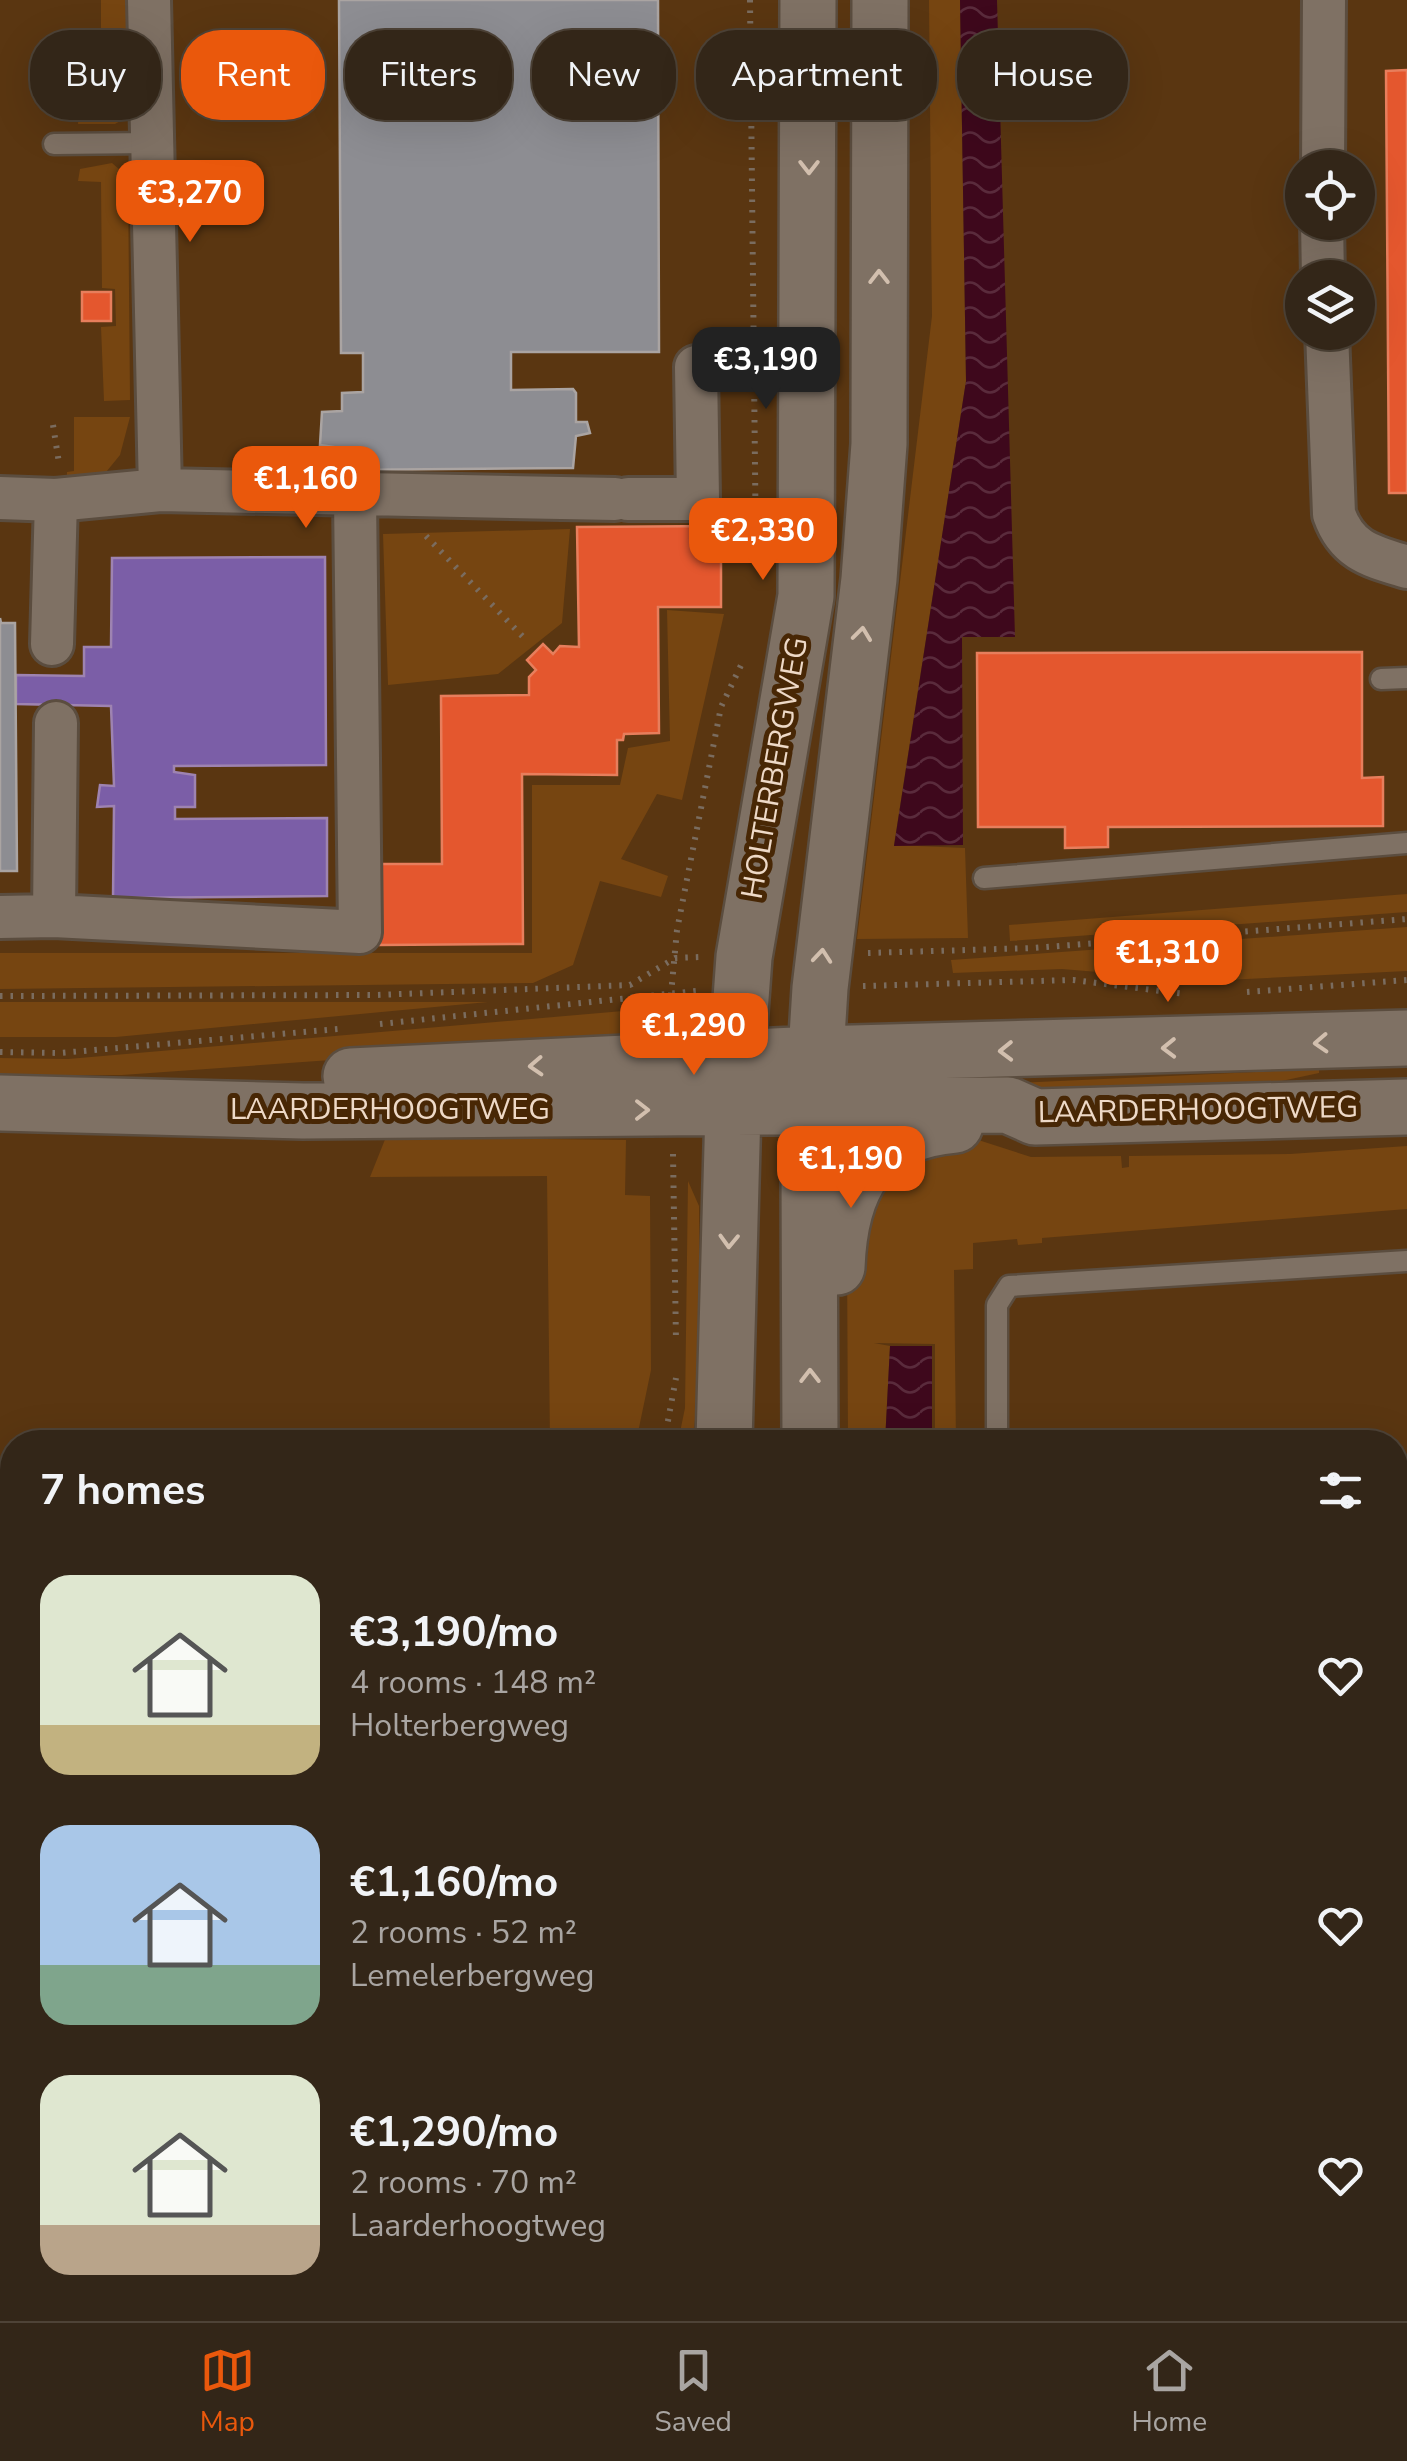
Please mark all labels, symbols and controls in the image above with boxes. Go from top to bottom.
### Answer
chip: Buy [30,30,161,120]
chip: Rent [181,30,325,120]
chip: Filters [345,30,512,120]
chip: New [532,30,676,120]
chip: Apartment [696,30,937,120]
chip: House [957,30,1128,120]
map controls [1285,150,1375,350]
button: locate [1285,150,1375,240]
pin: €3,270 [109,160,271,245]
one-way arrow [798,160,820,176]
text: €3,270 [138,171,242,214]
button: layers [1285,260,1375,350]
one-way arrow [868,268,890,284]
pin: €3,190 [685,327,847,412]
text: €3,190 [714,338,818,381]
pin: €1,160 [225,446,387,531]
text: €1,160 [254,457,358,500]
pin: €2,330 [682,498,844,583]
text: €2,330 [711,509,815,552]
one-way arrow [851,625,872,641]
street label: HOLTERBERGWEG [732,634,818,902]
pin: €1,310 [1087,920,1249,1005]
text: €1,310 [1116,931,1220,974]
one-way arrow [811,948,833,964]
pin: €1,290 [613,993,775,1078]
text: €1,290 [642,1004,746,1047]
one-way arrow [1312,1032,1328,1053]
one-way arrow [1161,1037,1176,1058]
one-way arrow [998,1040,1014,1062]
one-way arrow [528,1056,544,1077]
street label: LAARDERHOOGTWEG [1038,1087,1358,1133]
street label: LAARDERHOOGTWEG [230,1089,550,1130]
one-way arrow [636,1099,651,1121]
pin: €1,190 [770,1126,932,1211]
text: €1,190 [799,1137,903,1180]
one-way arrow [719,1234,740,1250]
one-way arrow [799,1368,821,1384]
text: 7 homes [40,1462,205,1519]
icon: filters [1313,1463,1368,1518]
text: €3,190/mo [350,1604,558,1661]
icon: home [120,1615,240,1735]
icon: heart [1313,1648,1368,1703]
text: 4 rooms · 148 m² [350,1661,596,1704]
text: Holterbergweg [350,1704,569,1747]
text: €1,160/mo [350,1854,558,1911]
icon: home [120,1865,240,1985]
icon: heart [1313,1898,1368,1953]
text: 2 rooms · 52 m² [350,1911,577,1954]
text: Lemelerbergweg [350,1954,595,1997]
text: €1,290/mo [350,2104,558,2161]
icon: home [120,2115,240,2235]
icon: heart [1313,2148,1368,2203]
text: 2 rooms · 70 m² [350,2161,577,2204]
text: Laarderhoogtweg [350,2204,606,2247]
tab: Map [200,2343,255,2441]
tab: Saved [655,2343,732,2441]
tab: Home [1131,2343,1207,2441]

